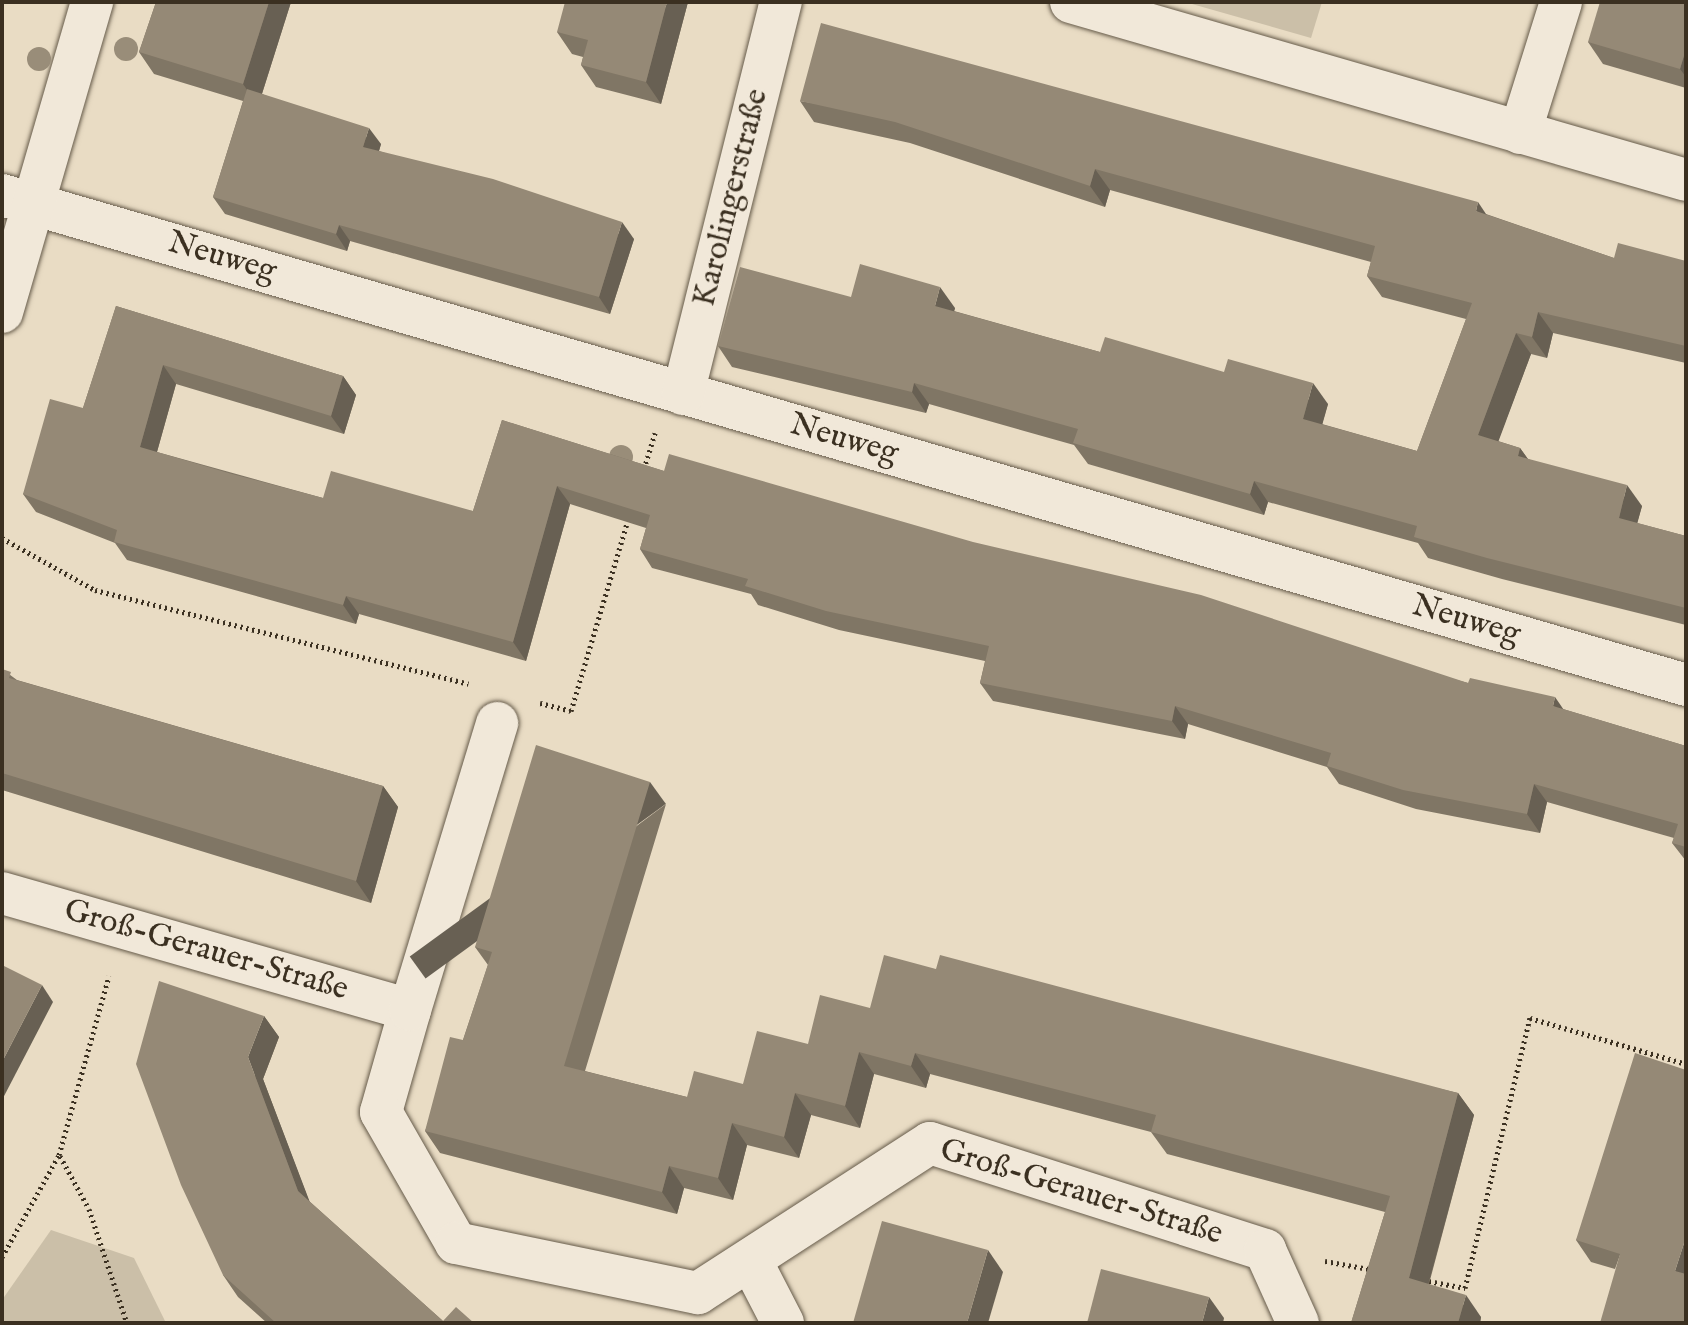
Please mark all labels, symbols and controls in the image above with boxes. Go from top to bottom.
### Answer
street label: Karolingerstraße [686,85,778,311]
street label: Neuweg [163,224,281,292]
street label: Neuweg [785,406,903,474]
street label: Neuweg [1407,587,1525,655]
street label: Groß-Gerauer-Straße [60,892,352,1010]
street label: Groß-Gerauer-Straße [935,1132,1227,1254]

